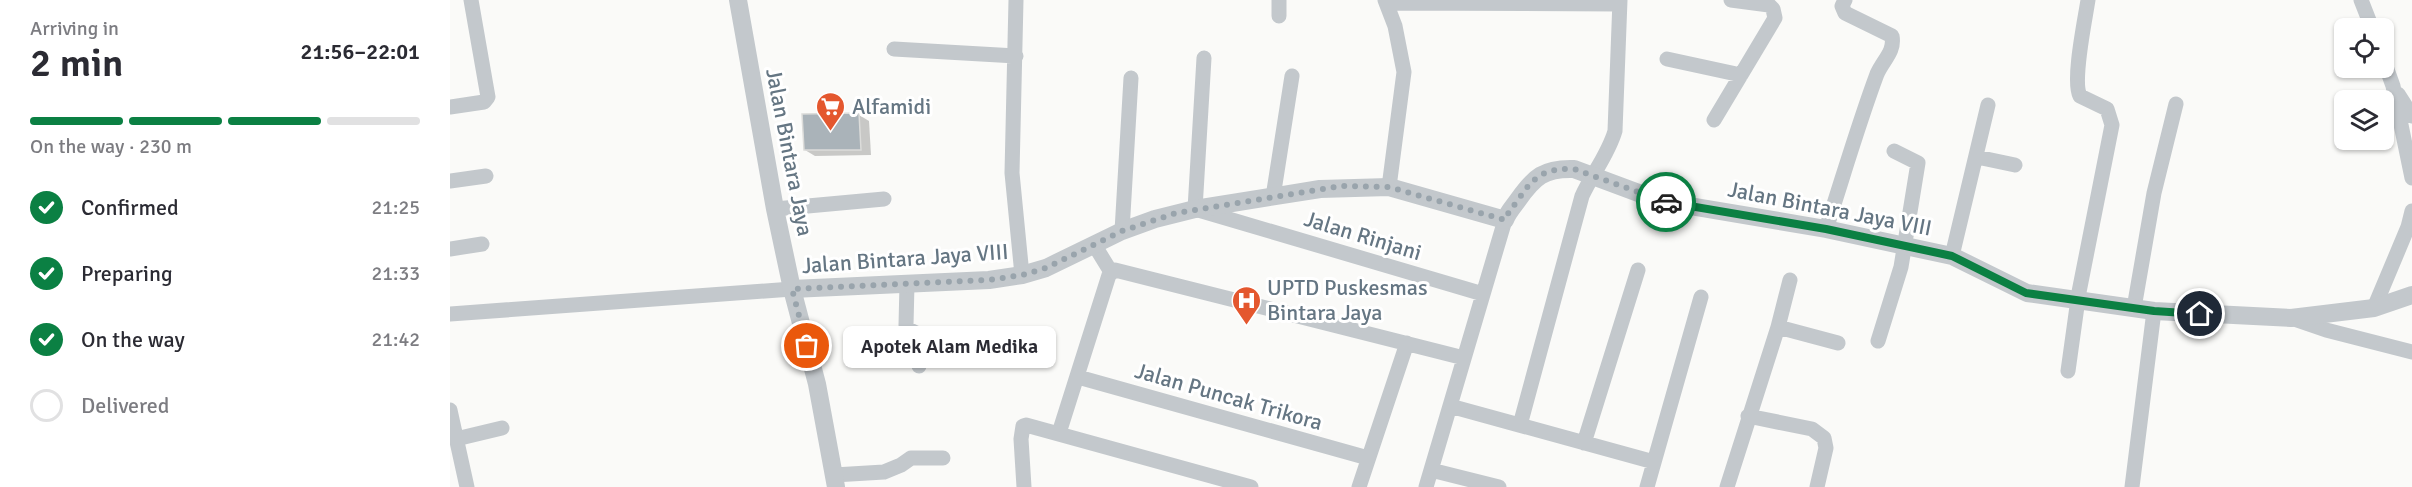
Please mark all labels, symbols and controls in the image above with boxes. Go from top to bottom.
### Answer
text: Arriving in [30,16,119,41]
map controls [2334,18,2394,150]
button: locate [2334,18,2394,78]
text: 21:56–22:01 [301,38,420,65]
text: 2 min [30,39,123,87]
street label: Jalan Bintara Jaya [760,66,819,238]
supermarket icon: Alfamidi [815,90,847,132]
button: layers [2334,90,2394,150]
place label: Alfamidi [852,93,931,120]
text: On the way · 230 m [30,134,192,159]
courier [1636,172,1696,232]
street label: Jalan Bintara Jaya VIII [1726,175,1934,242]
icon: car [1650,186,1683,219]
icon: check [30,191,63,224]
text: Confirmed [81,194,179,221]
text: 21:25 [371,195,420,220]
street label: Jalan Rinjani [1301,205,1425,266]
street label: Jalan Bintara Jaya VIII [801,238,1009,279]
icon: check [30,257,63,290]
text: Preparing [81,260,173,287]
text: 21:33 [371,261,420,286]
place label: UPTD Puskesmas Bintara Jaya [1267,274,1428,326]
hospital icon: UPTD Puskesmas Bintara Jaya [1230,284,1262,326]
pin [2174,288,2225,339]
icon: home [2183,297,2216,330]
pin [781,320,832,371]
icon: check [30,323,63,356]
callout: Apotek Alam Medika [843,325,1056,367]
text: On the way [81,326,185,353]
text: 21:42 [371,327,420,352]
icon: bag [790,329,823,362]
text: Apotek Alam Medika [861,334,1038,359]
street label: Jalan Puncak Trikora [1132,357,1326,436]
text: Delivered [81,392,169,419]

